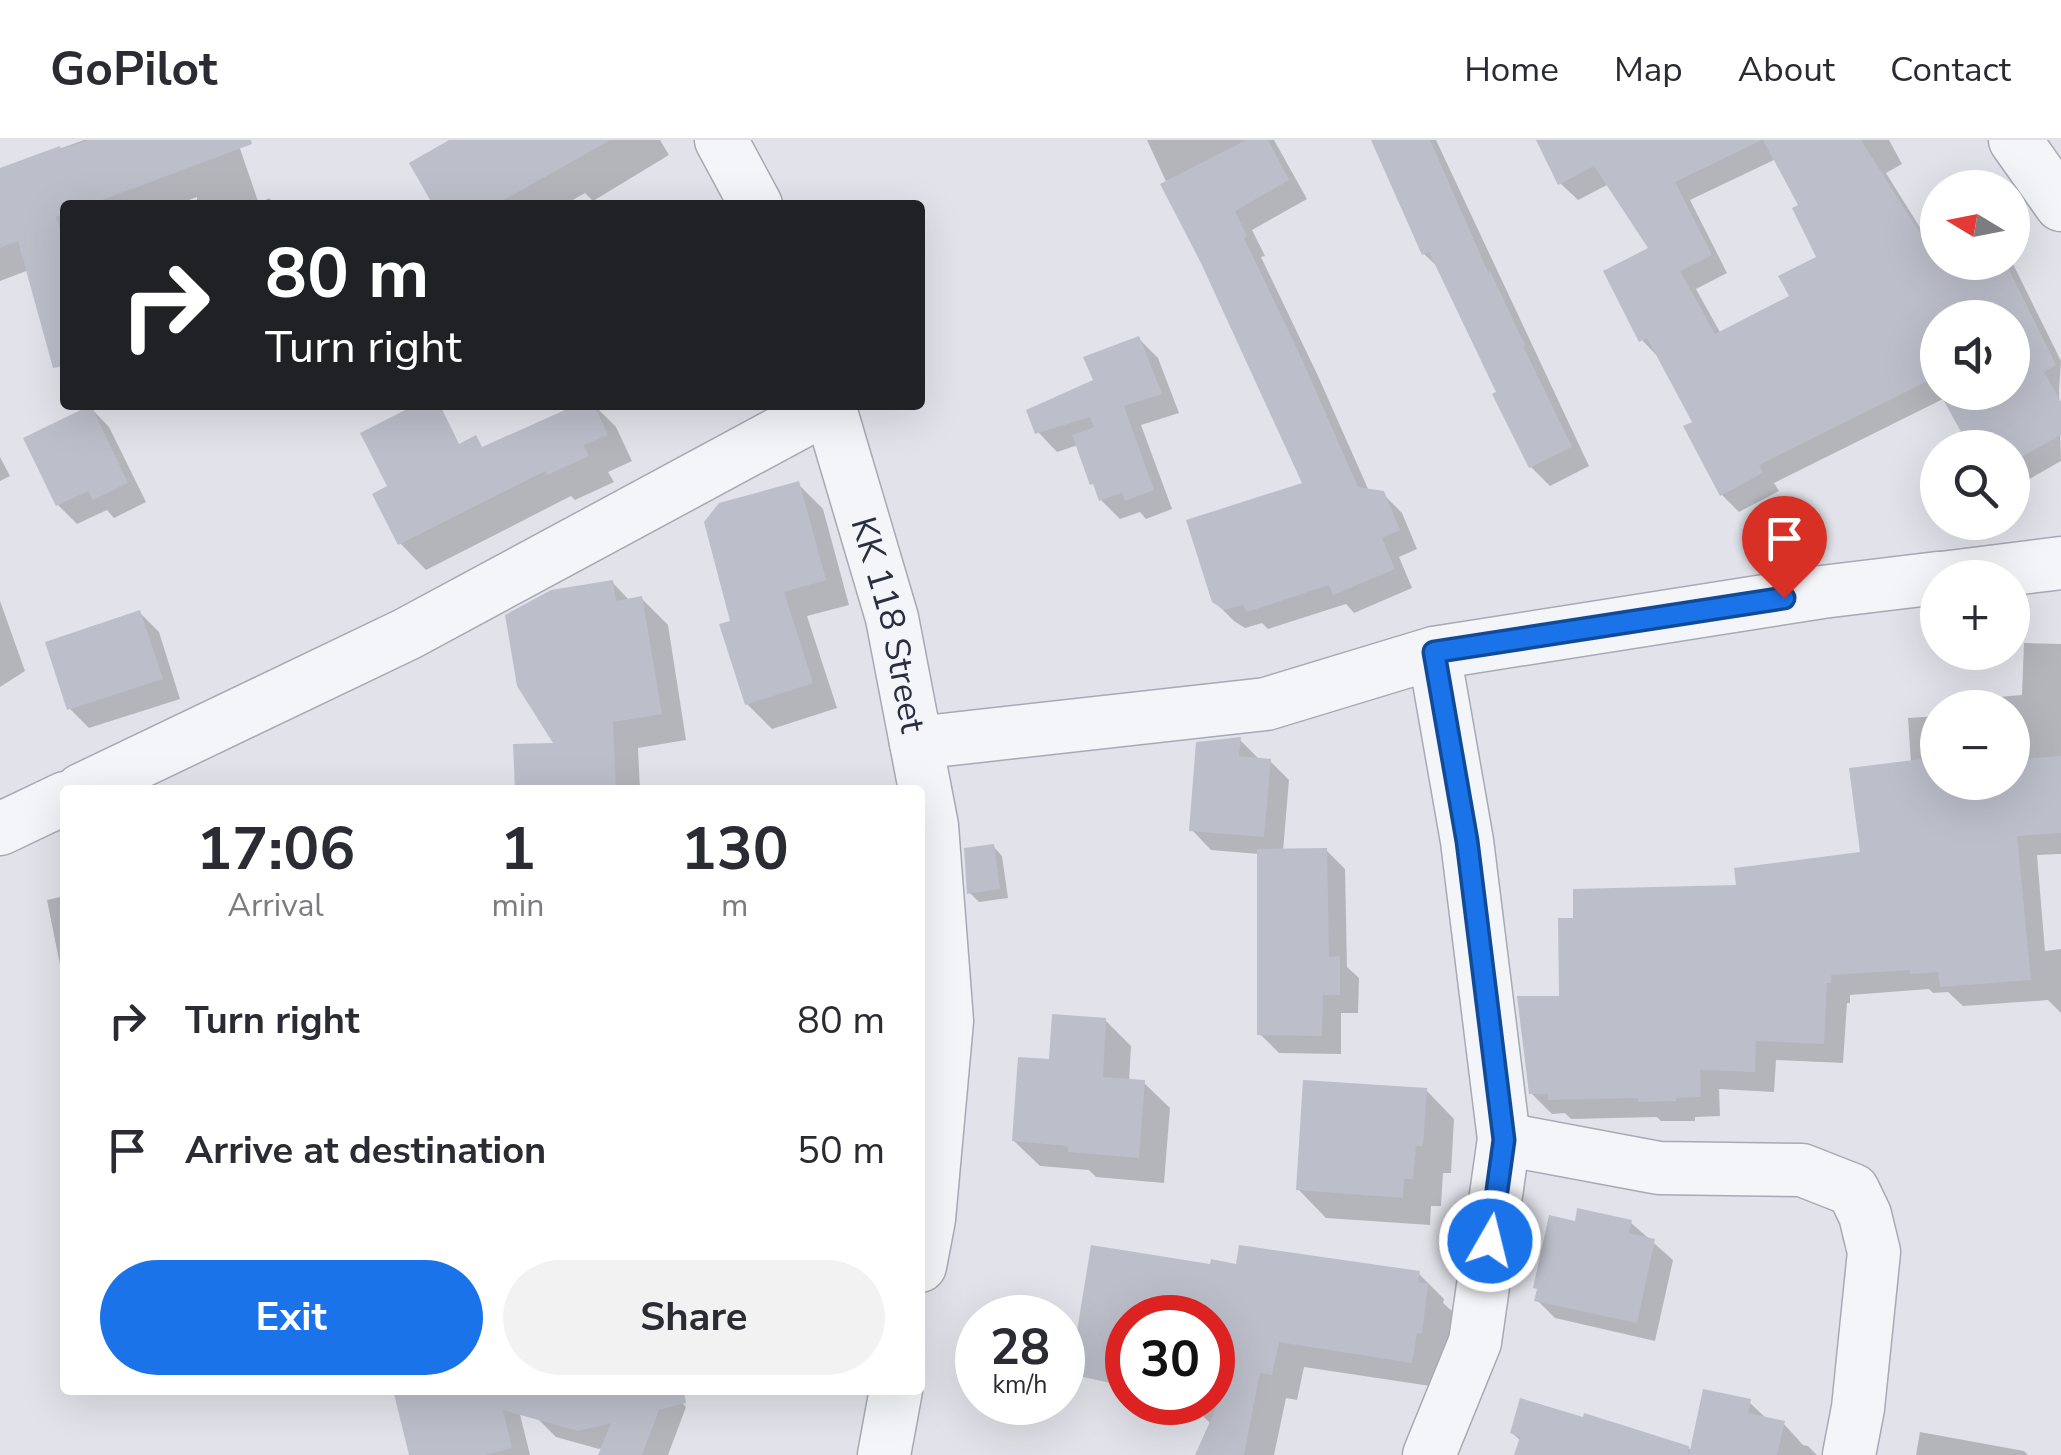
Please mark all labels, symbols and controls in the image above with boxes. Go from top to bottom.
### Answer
text: GoPilot [50,36,217,102]
text: Home [1464,46,1559,93]
text: Map [1614,46,1683,93]
text: About [1738,46,1835,93]
text: Contact [1890,46,2011,93]
north arrow [1920,170,2030,280]
map controls [1920,170,2030,800]
text: 80 m [265,226,429,322]
icon: right [100,240,230,370]
button: sound [1920,300,2030,410]
text: Turn right [265,317,462,378]
button: search [1920,430,2030,540]
pin [1742,496,1827,599]
street label: KK 118 Street [840,511,937,737]
icon: arrive [1757,511,1812,566]
button: + [1920,560,2030,670]
button: − [1920,690,2030,800]
text: 17:06 [196,808,355,890]
text: 1 [500,808,536,890]
text: 130 [681,808,789,890]
text: Arrival [228,884,324,927]
text: min [491,884,544,927]
text: m [721,884,748,927]
icon: right [100,993,155,1048]
text: Turn right [185,995,360,1046]
text: 80 m [797,995,885,1046]
icon: arrive [100,1123,155,1178]
text: Arrive at destination [185,1125,546,1176]
text: 50 m [797,1125,885,1176]
position arrow [1438,1189,1542,1293]
button: Exit [100,1260,483,1375]
button: Share [503,1260,885,1375]
speed limit sign: 30 [1105,1295,1235,1425]
text: 28 [990,1313,1050,1382]
text: km/h [992,1368,1048,1402]

